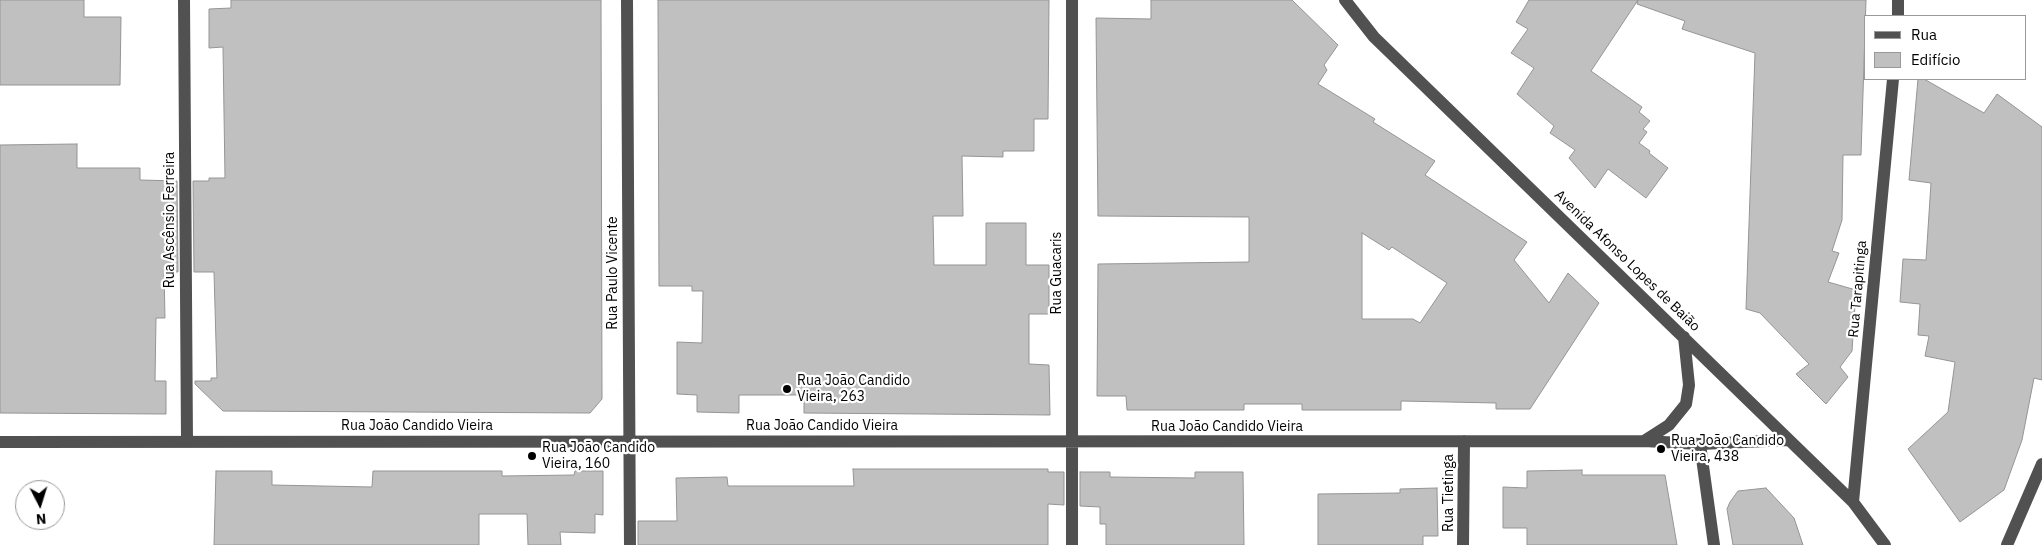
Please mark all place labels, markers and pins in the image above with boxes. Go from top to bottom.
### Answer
place label: Rua João Candido Vieira, 263 [797,373,910,406]
marker: Rua João Candido Vieira, 263 [781,383,793,395]
place label: Rua João Candido Vieira, 438 [1671,433,1784,466]
place label: Rua João Candido Vieira, 160 [542,440,655,472]
marker: Rua João Candido Vieira, 438 [1655,443,1667,455]
marker: Rua João Candido Vieira, 160 [526,450,538,462]

